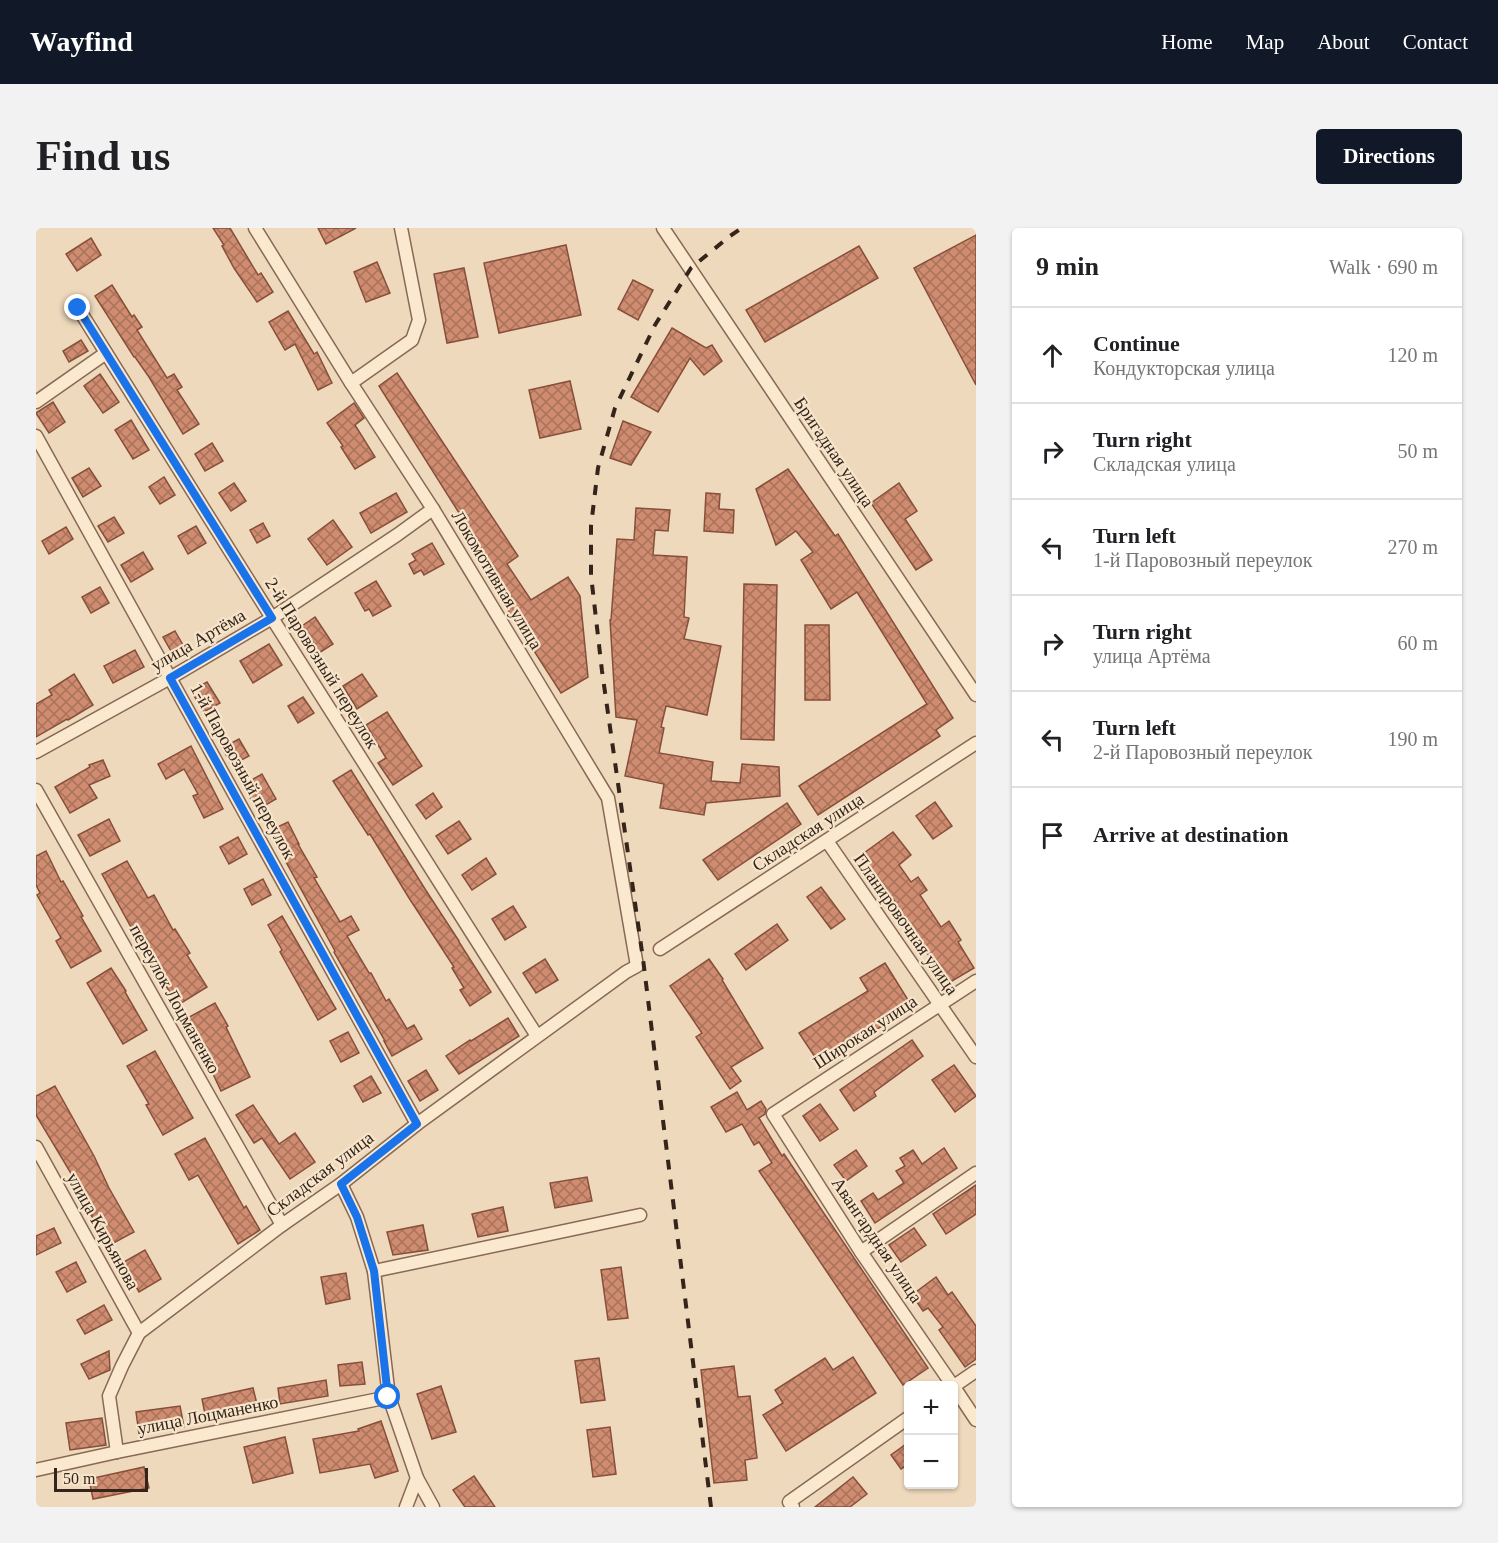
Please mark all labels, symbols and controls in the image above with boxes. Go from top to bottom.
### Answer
text: Wayfind [30,26,133,57]
text: Home [1161,30,1213,54]
text: Map [1246,30,1284,54]
text: About [1317,30,1370,54]
text: Contact [1403,30,1468,54]
button: Directions [1316,129,1462,184]
text: Find us [36,133,170,179]
text: 9 min [1036,252,1099,281]
text: Walk · 690 m [1329,256,1438,278]
route end [64,294,90,320]
text: Continue [1093,331,1180,356]
icon: ahead [1036,339,1069,372]
text: 120 m [1387,344,1438,366]
text: Кондукторская улица [1093,357,1275,379]
street label: Бригадная улица [790,393,878,511]
text: Turn right [1093,427,1192,452]
icon: right [1036,435,1069,468]
text: 50 m [1397,440,1438,462]
text: Складская улица [1093,453,1236,475]
street label: Локомотивная улица [448,507,546,653]
text: Turn left [1093,523,1176,548]
icon: left [1036,531,1069,564]
text: 270 m [1387,536,1438,558]
text: 1-й Паровозный переулок [1093,549,1313,571]
street label: 2-й Паровозный переулок [261,574,383,752]
street label: улица Артёма [147,605,249,675]
text: Turn right [1093,619,1192,644]
icon: right [1036,627,1069,660]
text: 60 m [1397,632,1438,654]
text: улица Артёма [1093,645,1211,667]
street label: 1-й Паровозный переулок [186,680,300,862]
text: Turn left [1093,715,1176,740]
icon: left [1036,723,1069,756]
text: 190 m [1387,728,1438,750]
text: 2-й Паровозный переулок [1093,741,1313,763]
street label: Складская улица [749,789,867,875]
icon: arrive [1036,819,1069,852]
text: Arrive at destination [1093,822,1289,847]
street label: Планировочная улица [850,849,962,999]
street label: переулок Лоцманенко [126,921,224,1077]
street label: Широкая улица [809,991,921,1073]
street label: Складская улица [263,1127,377,1221]
street label: улица Кирьянова [63,1169,143,1293]
street label: Авангардная улица [828,1173,926,1307]
map controls [904,1381,958,1489]
button: + [904,1381,958,1435]
route start [374,1383,400,1409]
street label: улица Лоцманенко [136,1392,280,1438]
button: − [904,1435,958,1489]
scale bar [54,1465,148,1492]
text: 50 m [63,1470,95,1487]

